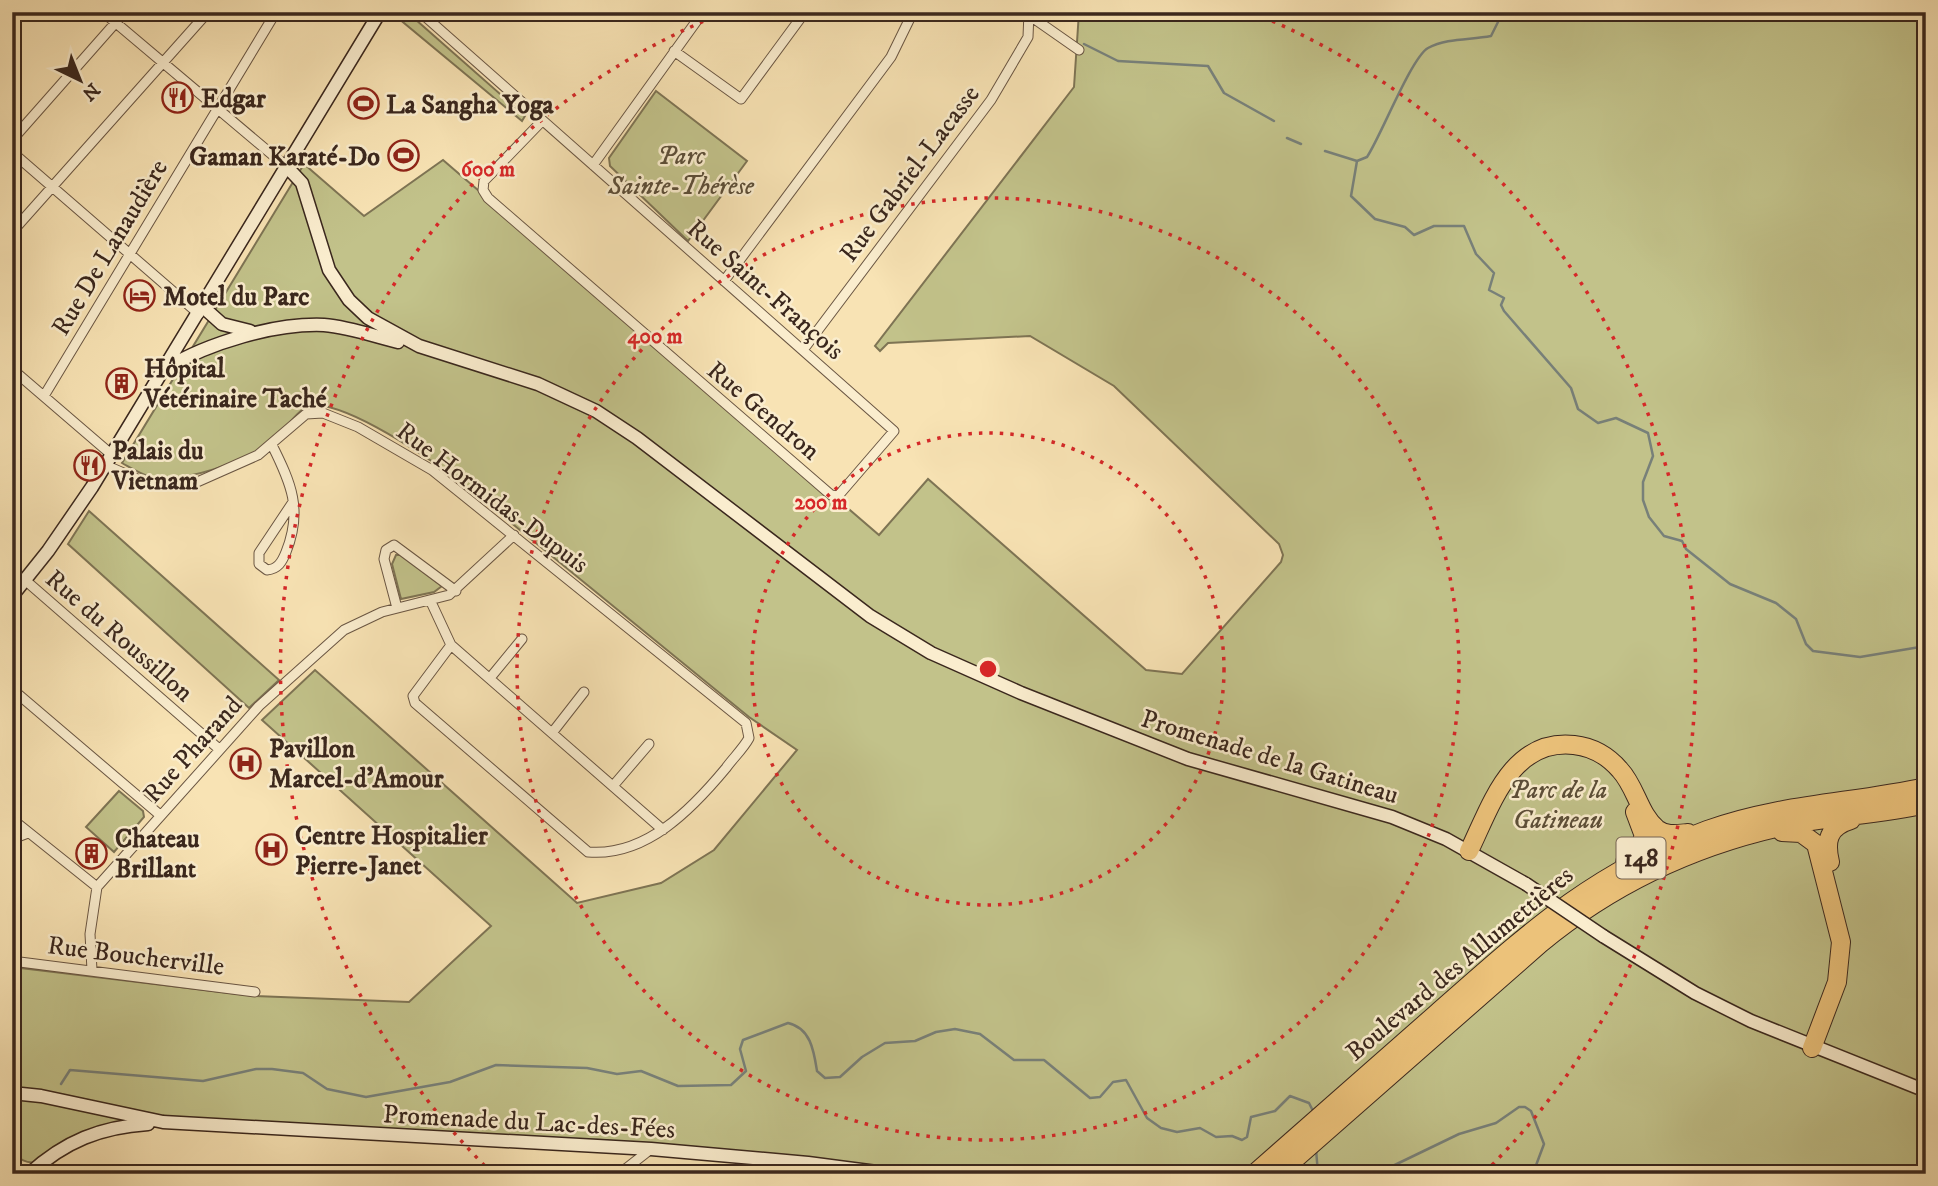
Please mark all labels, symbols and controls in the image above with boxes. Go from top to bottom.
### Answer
north arrow [46,46,116,116]
text: N [77,78,104,105]
street label: Rue Gabriel-Lacasse [833,79,988,269]
restaurant icon: Edgar [161,81,195,115]
place label: Edgar [201,83,266,116]
sports icon: La Sangha Yoga [346,87,380,121]
place label: La Sangha Yoga [386,89,555,122]
sports icon: Gaman Karaté-Do [386,139,420,173]
park label: Parc Sainte-Thérèse [607,140,755,203]
place label: Gaman Karaté-Do [189,141,380,174]
street label: Rue De Lanaudière [45,154,176,342]
text: 600 m [461,157,515,183]
street label: Rue Saint-François [679,213,851,368]
hotel icon: Motel du Parc [123,279,157,313]
place label: Motel du Parc [163,281,310,314]
text: 400 m [628,324,683,350]
place label: Hôpital Vétérinaire Taché [143,353,328,416]
street label: Rue Gendron [700,354,827,468]
building icon: Hôpital Vétérinaire Taché [104,366,138,400]
street label: Rue Hormidas-Dupuis [389,415,595,581]
place label: Palais du Vietnam [111,435,204,498]
restaurant icon: Palais du Vietnam [72,448,106,482]
text: 200 m [794,490,848,516]
street label: Rue du Roussillon [38,563,200,710]
centre of rings [976,657,1000,681]
street label: Rue Pharand [136,689,250,811]
street label: Promenade de la Gatineau [1137,703,1402,812]
place label: Pavillon Marcel-d'Amour [269,733,444,796]
hospital icon: Pavillon Marcel-d'Amour [229,746,263,780]
park label: Parc de la Gatineau [1509,774,1607,837]
place label: Centre Hospitalier Pierre-Janet [295,820,488,883]
place label: Chateau Brillant [115,823,200,886]
hospital icon: Centre Hospitalier Pierre-Janet [255,833,289,867]
building icon: Chateau Brillant [75,836,109,870]
road number: 148 [1616,838,1666,878]
street label: Boulevard des Allumettières [1339,859,1580,1069]
street label: Rue Boucherville [46,929,226,984]
street label: Promenade du Lac-des-Fées [382,1098,676,1147]

